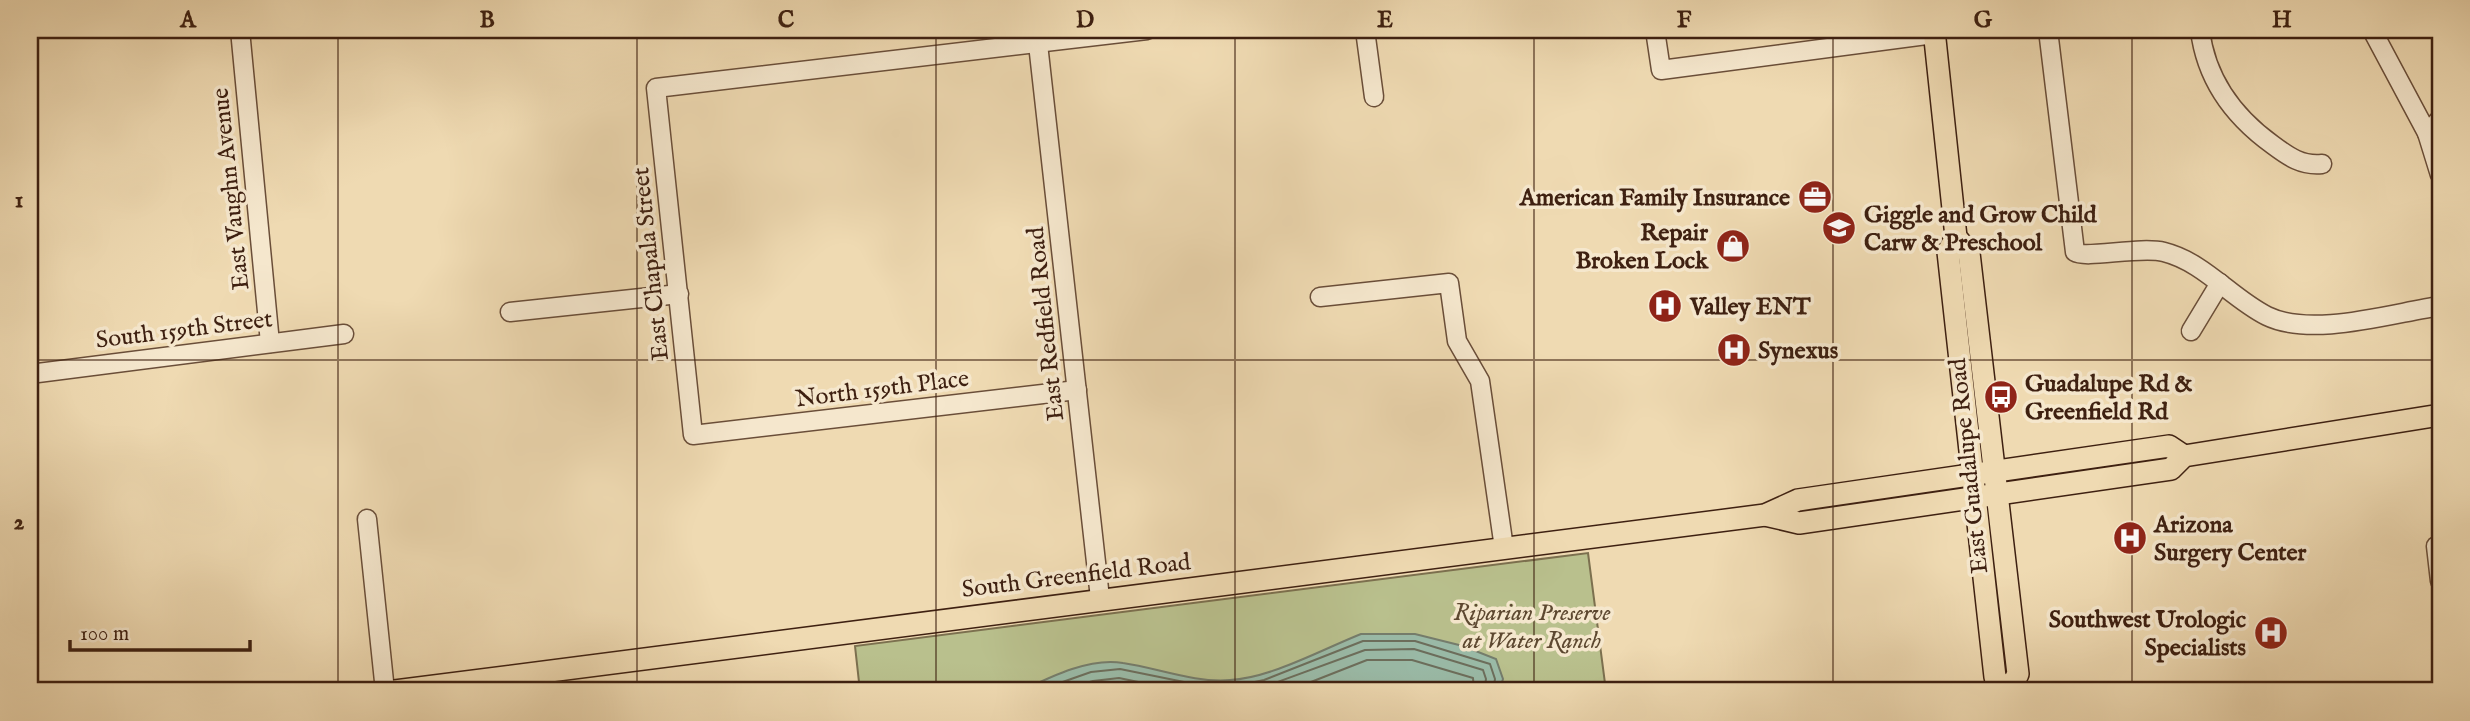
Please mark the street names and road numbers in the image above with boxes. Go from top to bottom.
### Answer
street label: East Vaughn Avenue [205,86,258,291]
street label: East Chapala Street [626,166,677,362]
street label: East Redfield Road [1021,225,1072,422]
street label: South 159th Street [94,304,274,357]
street label: East Guadalupe Road [1943,356,1996,575]
street label: North 159th Place [794,363,971,416]
street label: South Greenfield Road [960,547,1193,606]

